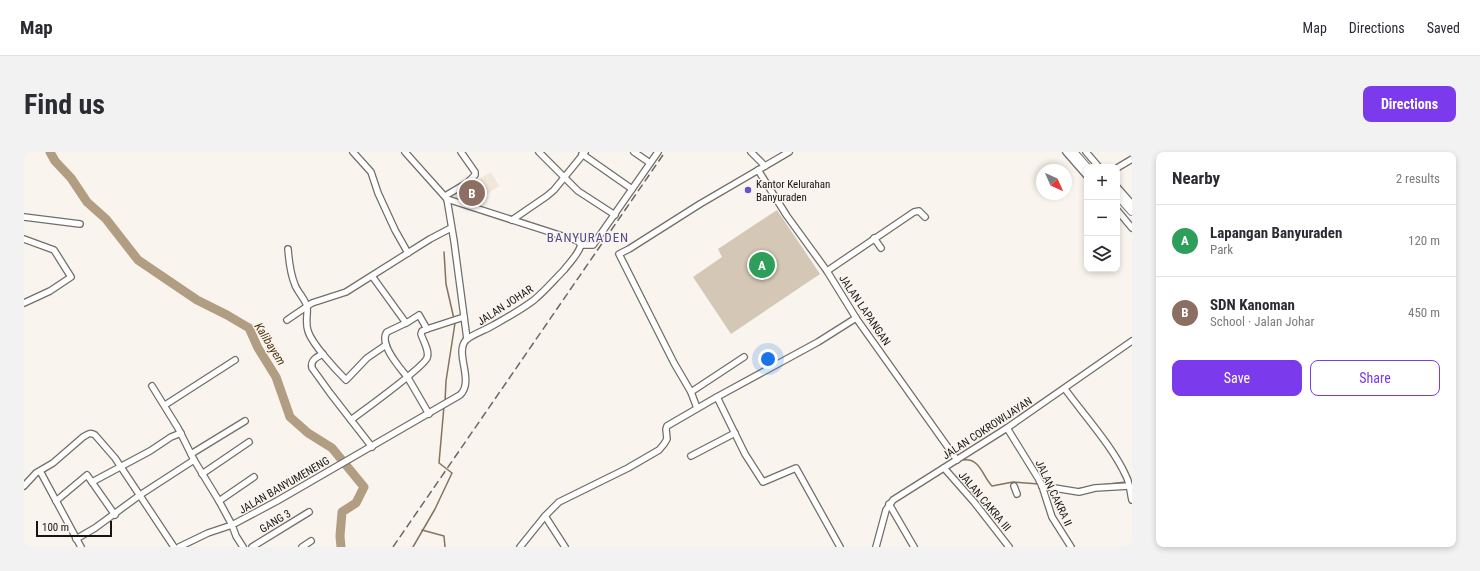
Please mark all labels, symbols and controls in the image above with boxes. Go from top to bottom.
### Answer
text: Map [20,16,53,39]
text: Map [1303,20,1327,36]
text: Directions [1349,20,1405,36]
text: Saved [1427,20,1460,36]
button: Directions [1363,86,1456,122]
text: Find us [24,88,105,121]
north arrow [1036,164,1072,200]
map controls [1084,164,1120,272]
button: + [1084,164,1120,200]
text: Nearby [1172,168,1220,188]
text: 2 results [1396,171,1440,186]
pin: B [459,178,485,208]
place label: Kantor Kelurahan Banyuraden [756,178,830,204]
marker: Kantor Kelurahan Banyuraden [743,185,753,195]
button: − [1084,200,1120,236]
text: Lapangan Banyuraden [1210,224,1342,242]
district label: BANYURADEN [547,230,629,245]
text: A [1181,233,1189,248]
text: 120 m [1408,233,1440,248]
button: layers [1084,236,1120,272]
text: Park [1210,242,1233,257]
pin: A [749,250,775,280]
street label: JALAN LAPANGAN [836,272,893,348]
street label: JALAN JOHAR [475,283,536,328]
text: SDN Kanoman [1210,296,1295,314]
text: B [1181,305,1189,320]
text: 450 m [1408,305,1440,320]
text: School · Jalan Johar [1210,314,1314,329]
water label: Kalibayem [251,320,289,368]
your location [758,349,778,369]
button: Save [1172,360,1302,396]
button: Share [1310,360,1440,396]
street label: JALAN COKROWIJAYAN [940,395,1035,462]
street label: JALAN BANYUMENENG [237,454,332,517]
street label: JALAN CAKRA II [1033,458,1075,528]
street label: JALAN CAKRA III [956,469,1013,534]
street label: GANG 3 [257,507,293,536]
scale bar [36,519,112,538]
text: 100 m [42,521,69,534]

